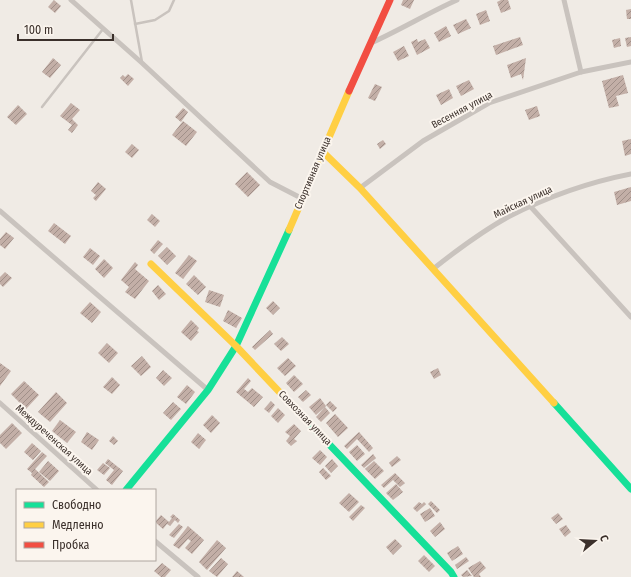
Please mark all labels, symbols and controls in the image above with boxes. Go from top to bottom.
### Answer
scale bar [18,16,113,42]
text: 100 m [24,23,53,37]
street label: Весенняя улица [429,89,495,131]
street label: Спортивная улица [292,135,334,211]
street label: Майская улица [492,183,554,221]
street label: Совхозная улица [276,388,334,448]
street label: Междуреченская улица [13,402,95,478]
legend [16,489,156,561]
text: Свободно [52,498,101,512]
text: Медленно [52,518,104,532]
north arrow [575,521,615,561]
text: С [597,533,611,543]
text: Пробка [52,538,90,552]

